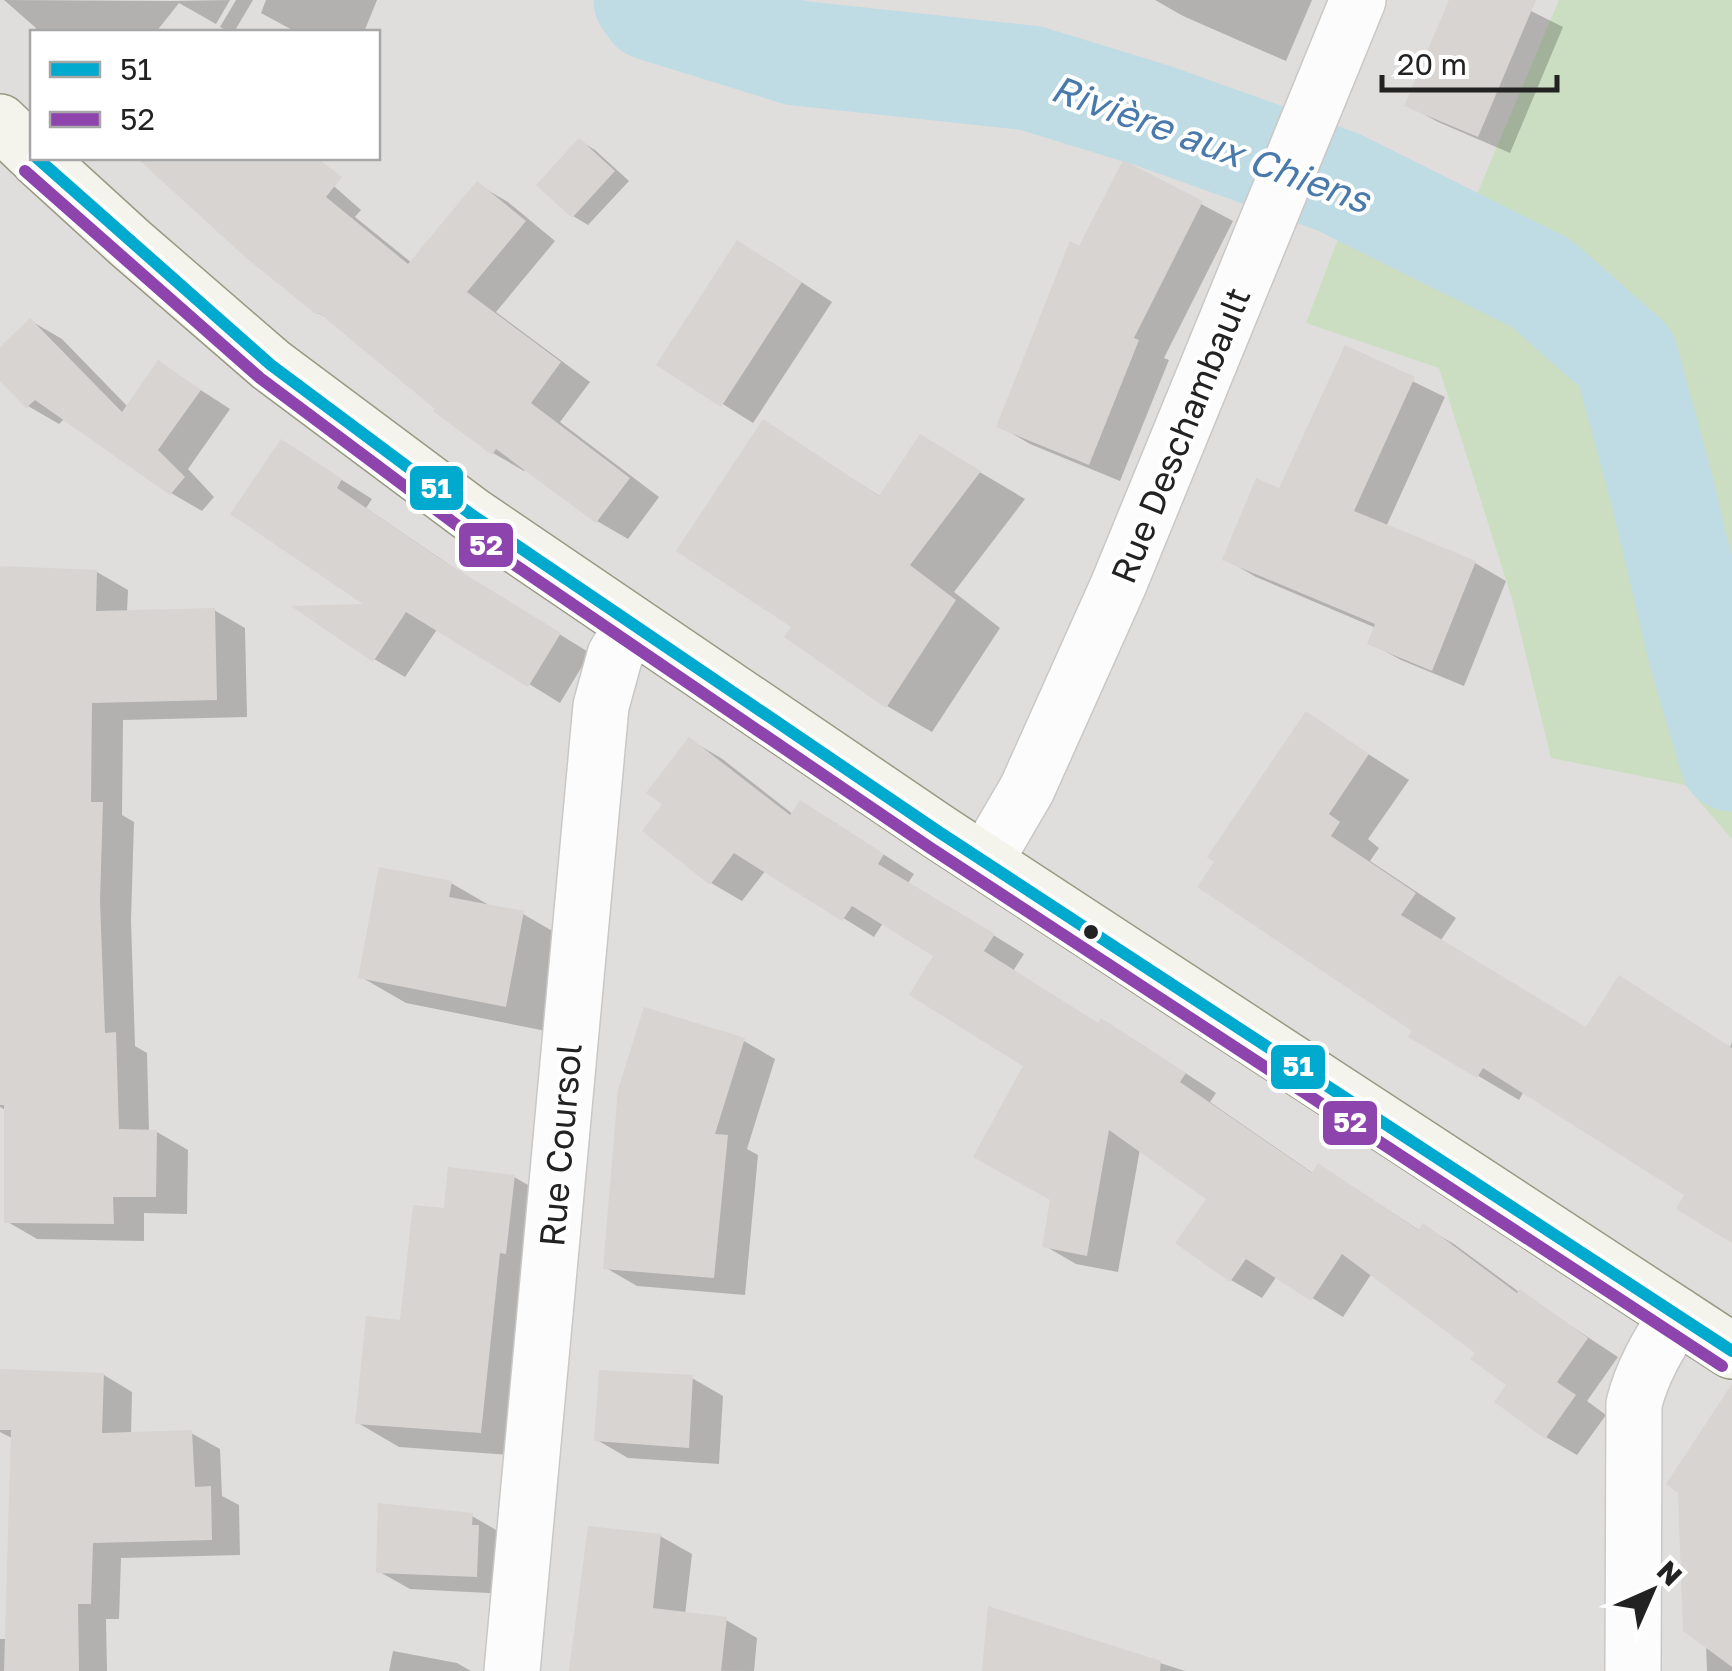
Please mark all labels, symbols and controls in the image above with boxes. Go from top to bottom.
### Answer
legend [30,30,380,160]
scale bar [1382,30,1557,92]
text: 20 m [1397,46,1467,82]
text: 51 [120,51,152,87]
water label: Rivière aux Chiens [1046,65,1378,222]
text: 52 [120,101,155,137]
street label: Rue Deschambault [1102,281,1258,589]
line badge: 51 [408,464,465,512]
text: 51 [420,471,452,504]
line badge: 52 [457,521,515,569]
text: 52 [469,528,503,561]
unlabelled marker [1081,922,1101,942]
street label: Rue Coursol [530,1042,590,1248]
line badge: 51 [1269,1043,1327,1091]
text: 51 [1282,1049,1314,1082]
line badge: 52 [1321,1099,1379,1147]
text: 52 [1333,1105,1367,1138]
north arrow [1602,1541,1702,1641]
text: N [1651,1554,1689,1592]

